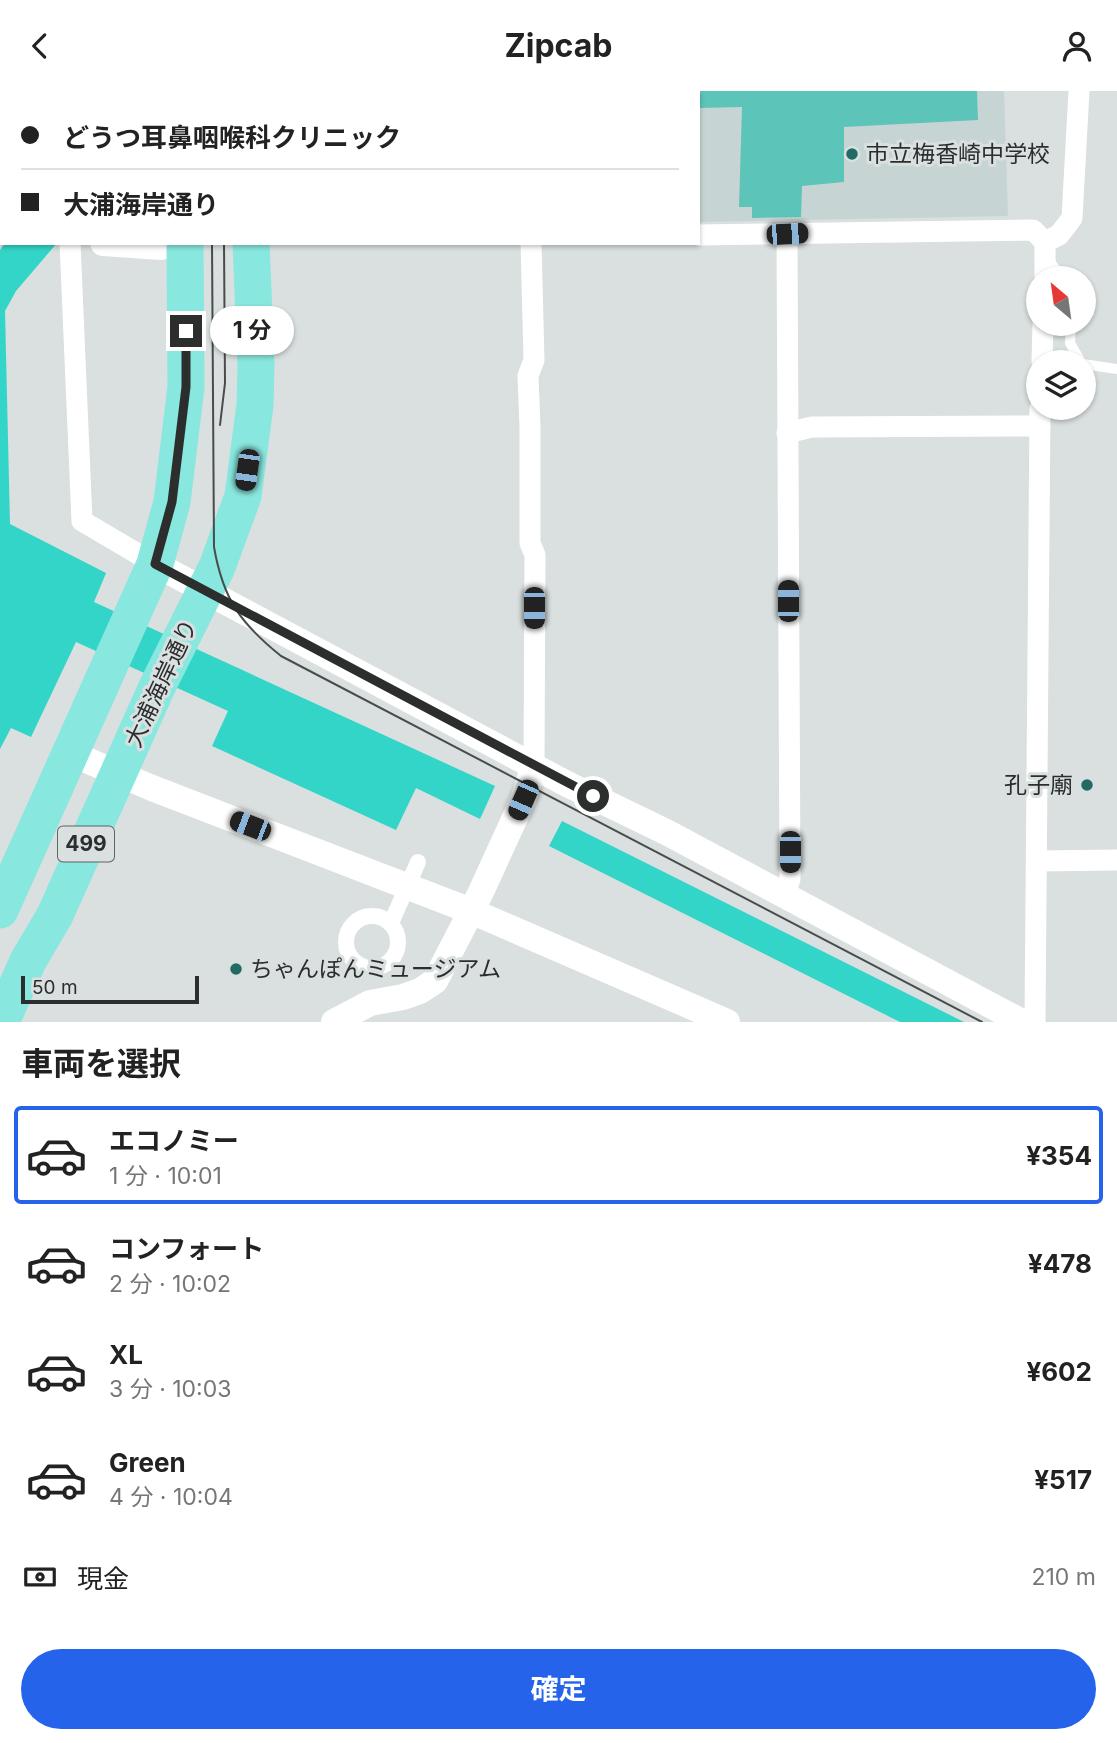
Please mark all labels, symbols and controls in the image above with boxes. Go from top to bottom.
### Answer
text: Zipcab [505,26,612,65]
icon: back [21,27,59,65]
icon: person [1058,27,1096,65]
text: どうつ耳鼻咽喉科クリニック [63,122,401,153]
place label: 市立梅香崎中学校 [866,140,1050,168]
marker: 市立梅香崎中学校 [844,146,860,162]
text: 大浦海岸通り [63,189,219,220]
car [766,222,809,246]
north arrow [1026,266,1096,336]
map controls [1026,266,1096,420]
callout: 1 分 [210,307,294,355]
route end [170,315,202,347]
text: 1 分 [233,316,271,344]
button: layers [1026,350,1096,420]
car [234,448,261,492]
car [778,580,799,622]
car [524,587,545,629]
street label: 大浦海岸通り [119,615,203,751]
place label: 孔子廟 [1004,771,1073,799]
car [505,777,542,823]
marker: 孔子廟 [1079,777,1095,793]
route start [577,780,609,812]
car [227,809,274,843]
road number: 499 [58,827,114,861]
car [780,831,801,873]
place label: ちゃんぽんミュージアム [250,955,501,983]
marker: ちゃんぽんミュージアム [228,961,244,977]
scale bar [21,973,200,1005]
text: 50 m [32,976,78,999]
text: 車両を選択 [21,1044,181,1083]
icon: car [25,1124,88,1187]
text: エコノミー [109,1125,239,1156]
text: ¥354 [1026,1140,1092,1171]
text: 1 分 · 10:01 [109,1162,222,1190]
icon: car [25,1232,88,1295]
text: コンフォート [109,1233,264,1264]
text: ¥478 [1028,1248,1092,1279]
text: 2 分 · 10:02 [109,1270,231,1298]
text: XL [109,1339,143,1370]
icon: car [25,1340,88,1403]
text: ¥602 [1026,1356,1092,1387]
text: 3 分 · 10:03 [109,1375,231,1403]
text: Green [109,1447,186,1478]
icon: car [25,1448,88,1511]
text: ¥517 [1034,1464,1092,1495]
text: 4 分 · 10:04 [109,1483,233,1511]
icon: cash [21,1558,59,1596]
text: 現金 [77,1563,129,1594]
text: 210 m [1031,1563,1096,1591]
button: 確定 [21,1649,1096,1729]

